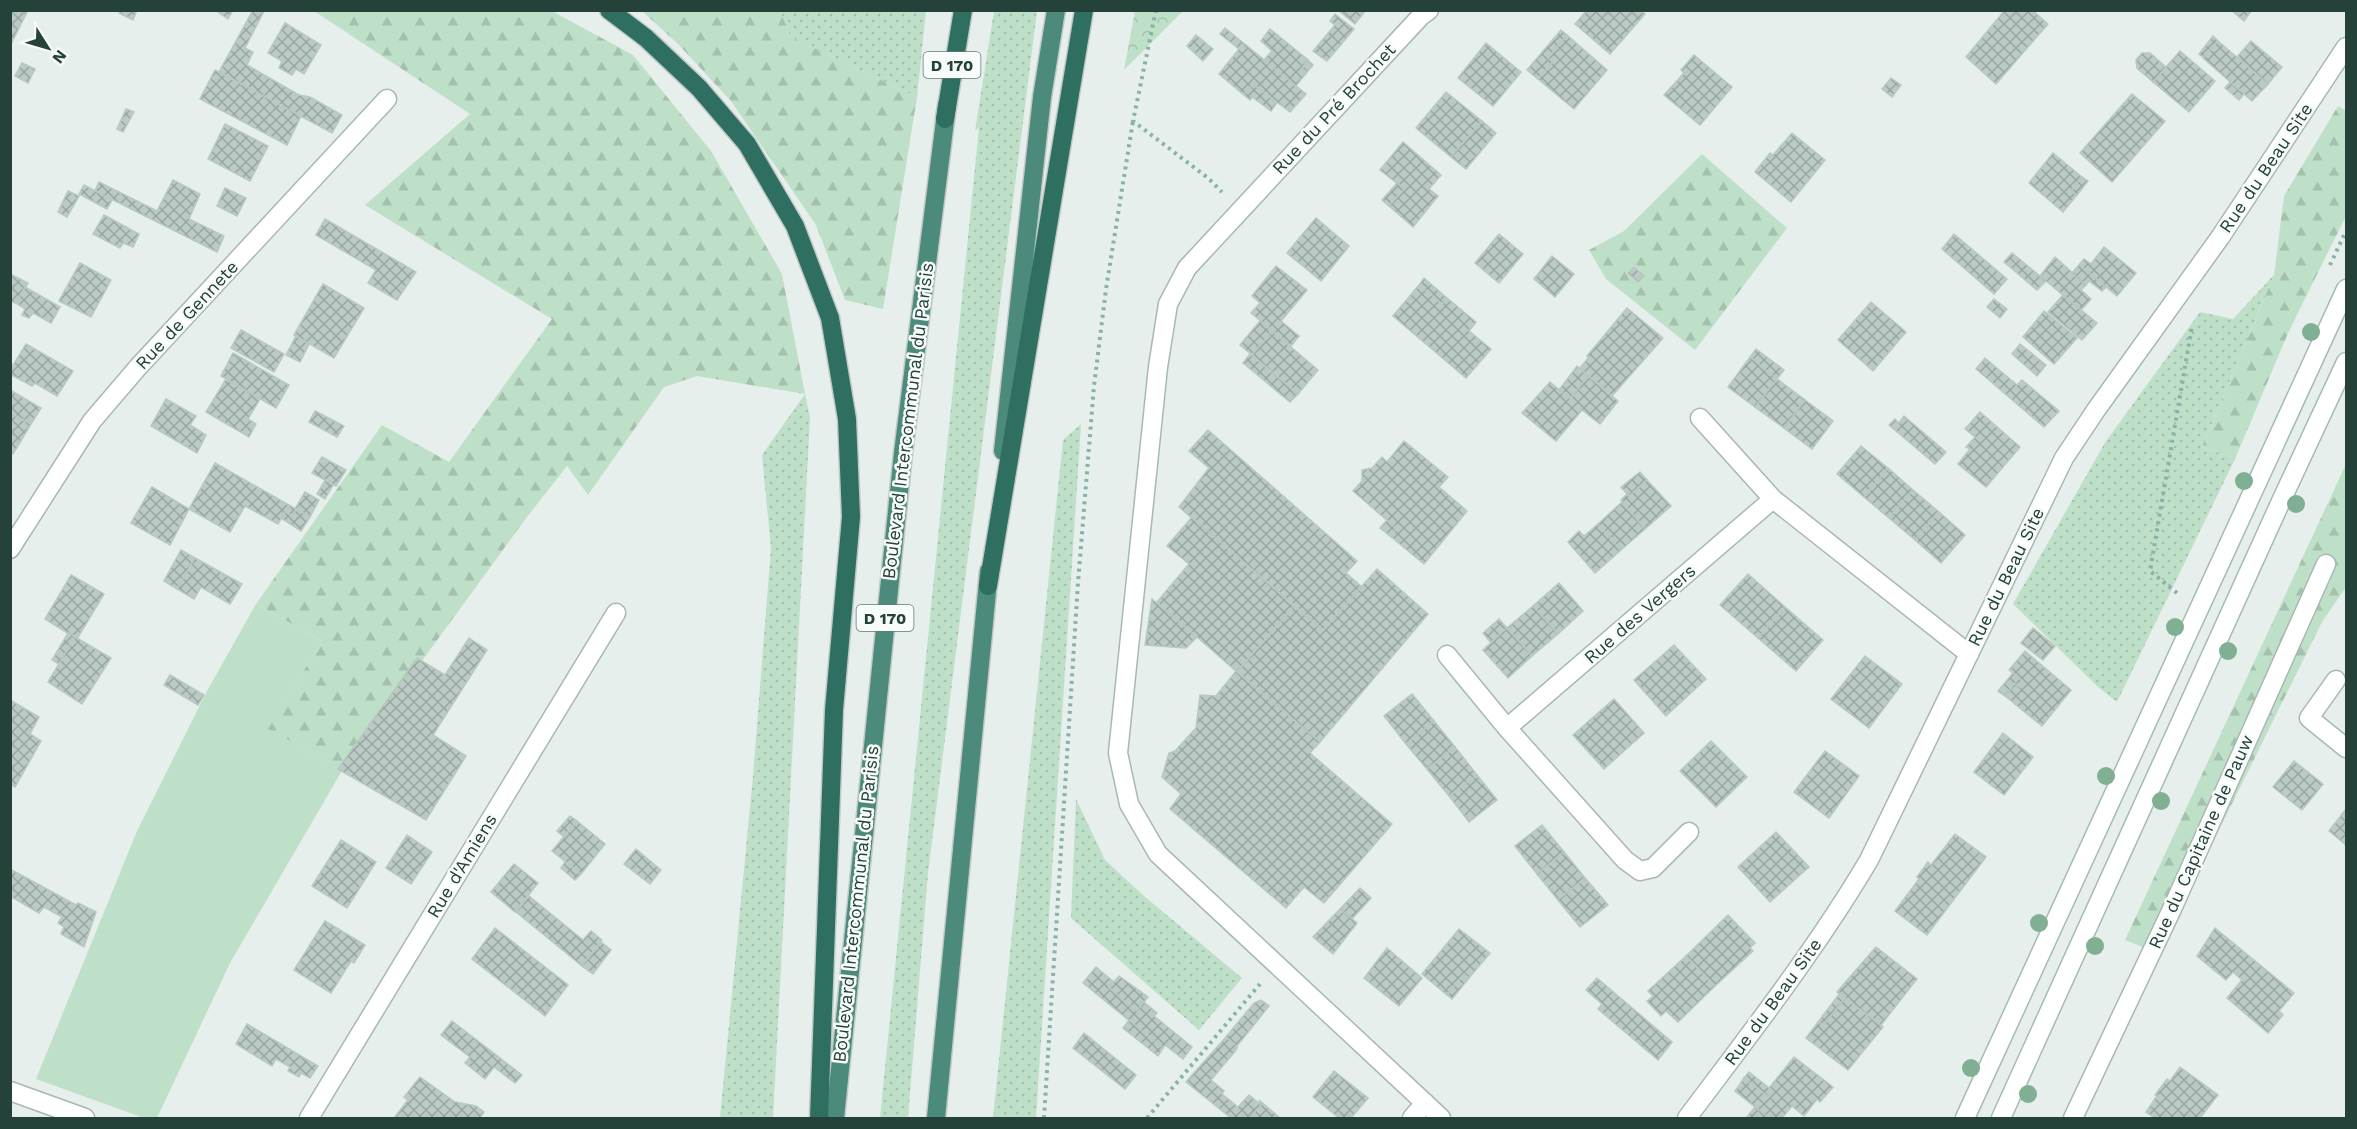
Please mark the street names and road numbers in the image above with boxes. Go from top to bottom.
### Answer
street label: Rue du Pré Brochet [1268,39,1400,178]
road number: D 170 [924,52,980,78]
street label: Rue du Beau Site [2214,99,2317,236]
street label: Rue de Gennete [131,256,242,373]
street label: Boulevard Intercommunal du Parisis [878,262,937,580]
street label: Rue du Beau Site [1963,504,2048,650]
street label: Rue des Vergers [1580,560,1700,668]
road number: D 170 [856,605,914,631]
street label: Rue du Capitaine de Pauw [2144,732,2257,952]
street label: Boulevard Intercommunal du Parisis [828,744,883,1063]
street label: Rue d'Amiens [422,810,501,922]
street label: Rue du Beau Site [1720,934,1826,1069]

